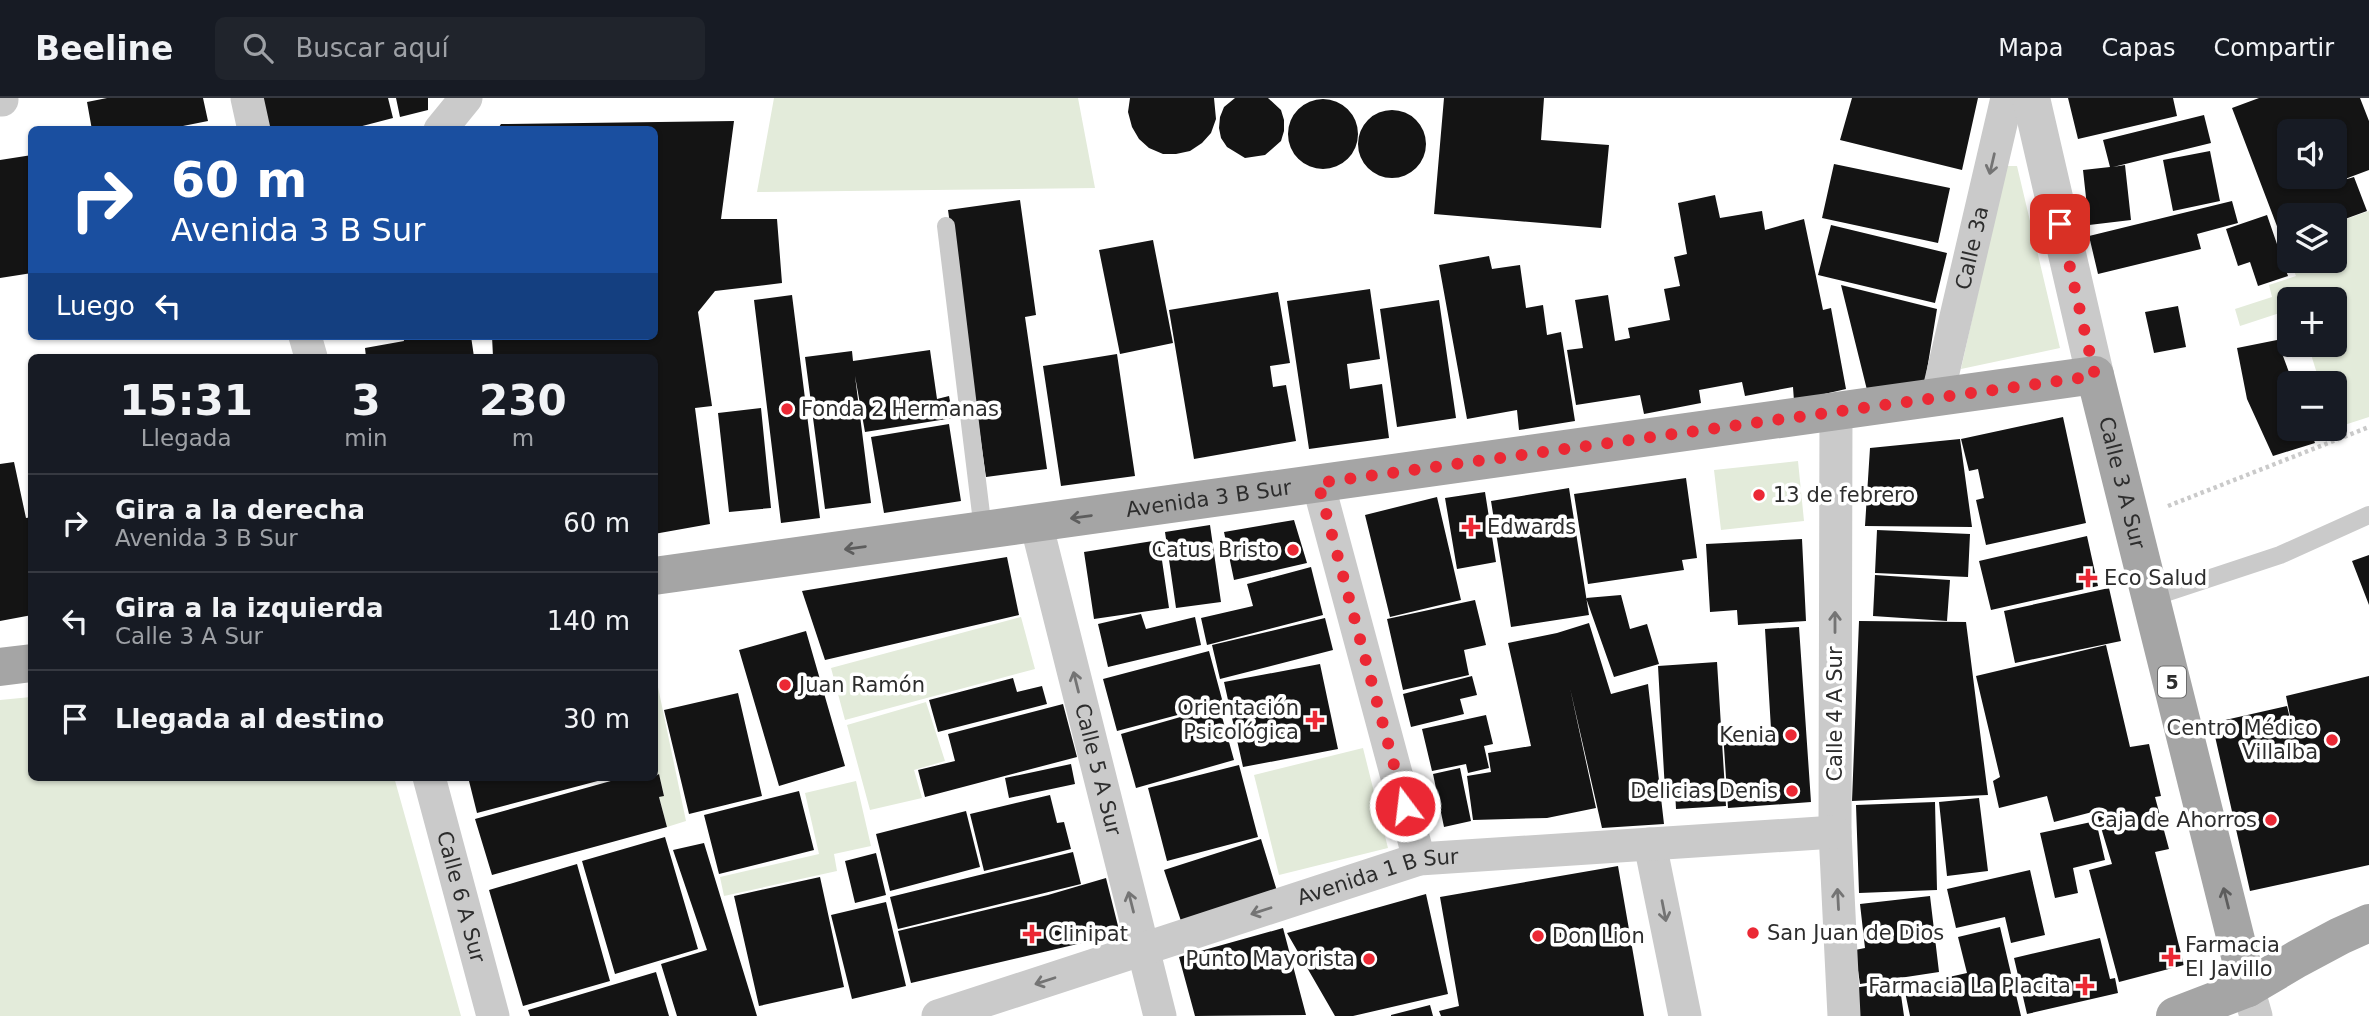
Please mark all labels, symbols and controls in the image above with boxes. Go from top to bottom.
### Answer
search box [215,17,705,80]
text: Beeline [35,29,173,68]
icon: search [239,29,277,67]
text: Buscar aquí [295,33,449,63]
text: Mapa [1998,34,2064,62]
text: Capas [2102,34,2175,62]
text: Compartir [2213,34,2334,62]
map controls [2277,119,2347,441]
button: sound [2277,119,2347,189]
text: 60 m [171,152,307,209]
one-way arrow [1985,153,1998,175]
icon: right [56,154,147,245]
pin [2030,194,2090,254]
button: layers [2277,203,2347,273]
street label: Calle 3a [1951,204,1993,292]
icon: arrive [2041,205,2079,243]
text: Avenida 3 B Sur [171,211,425,249]
icon: left [149,287,187,325]
button: + [2277,287,2347,357]
text: Luego [56,291,135,321]
button: − [2277,371,2347,441]
text: 15:31 [119,376,253,425]
text: 3 [351,376,381,425]
text: 230 [479,376,567,425]
place label: Fonda 2 Hermanas [801,397,999,421]
marker: Fonda 2 Hermanas [779,401,795,417]
street label: Calle 3 A Sur [2094,414,2150,552]
text: Llegada [141,425,232,451]
text: min [344,425,388,451]
text: m [512,425,534,451]
street label: Avenida 3 B Sur [1124,475,1293,522]
place label: 13 de febrero [1773,483,1915,507]
marker: 13 de febrero [1751,487,1767,503]
text: Gira a la derecha [115,495,365,525]
icon: right [56,504,94,542]
text: 60 m [563,508,630,538]
one-way arrow [1070,510,1093,523]
place label: Edwards [1487,515,1576,539]
marker: Edwards [1461,517,1481,537]
text: Avenida 3 B Sur [115,525,298,551]
place label: Catus Bristo [1151,538,1279,562]
one-way arrow [844,542,867,555]
marker: Catus Bristo [1285,542,1301,558]
place label: Eco Salud [2104,566,2207,590]
marker: Eco Salud [2078,568,2098,588]
text: Gira a la izquierda [115,593,383,623]
icon: left [56,602,94,640]
text: 140 m [547,606,630,636]
one-way arrow [1828,611,1842,634]
text: Calle 3 A Sur [115,623,263,649]
street label: Calle 4 A Sur [1823,646,1847,782]
road number: 5 [2158,666,2186,698]
one-way arrow [1069,671,1082,694]
place label: Juan Ramón [797,673,925,697]
marker: Juan Ramón [777,677,793,693]
place label: Orientación Psicológica [1177,696,1299,744]
icon: arrive [56,700,94,738]
street label: Calle 5 A Sur [1070,701,1126,838]
text: Llegada al destino [115,704,384,734]
text: 30 m [563,704,630,734]
marker: Orientación Psicológica [1305,710,1325,730]
place label: Centro Médico Villalba [2167,716,2318,764]
place label: Kenia [1719,723,1777,747]
marker: Kenia [1783,727,1799,743]
marker: Centro Médico Villalba [2324,732,2340,748]
position arrow [1368,769,1442,843]
place label: Delicias Denis [1630,779,1778,803]
marker: Delicias Denis [1784,783,1800,799]
place label: Caja de Ahorros [2090,808,2257,832]
marker: Caja de Ahorros [2263,812,2279,828]
street label: Calle 6 A Sur [432,828,490,966]
street label: Avenida 1 B Sur [1294,844,1460,910]
one-way arrow [2219,887,2232,910]
one-way arrow [1832,888,1845,911]
one-way arrow [1124,891,1137,914]
one-way arrow [1657,899,1671,922]
one-way arrow [1251,905,1273,918]
place label: San Juan de Dios [1767,921,1944,945]
place label: Clinipat [1048,922,1128,946]
marker: Clinipat [1022,924,1042,944]
place label: Don Lion [1552,924,1645,948]
marker: San Juan de Dios [1745,925,1761,941]
marker: Don Lion [1530,928,1546,944]
place label: Farmacia El Javillo [2185,933,2280,981]
place label: Punto Mayorista [1186,947,1355,971]
marker: Farmacia El Javillo [2163,949,2179,965]
marker: Punto Mayorista [1361,951,1377,967]
place label: Farmacia La Placita [1868,974,2071,998]
one-way arrow [1034,975,1056,988]
marker: Farmacia La Placita [2077,978,2093,994]

